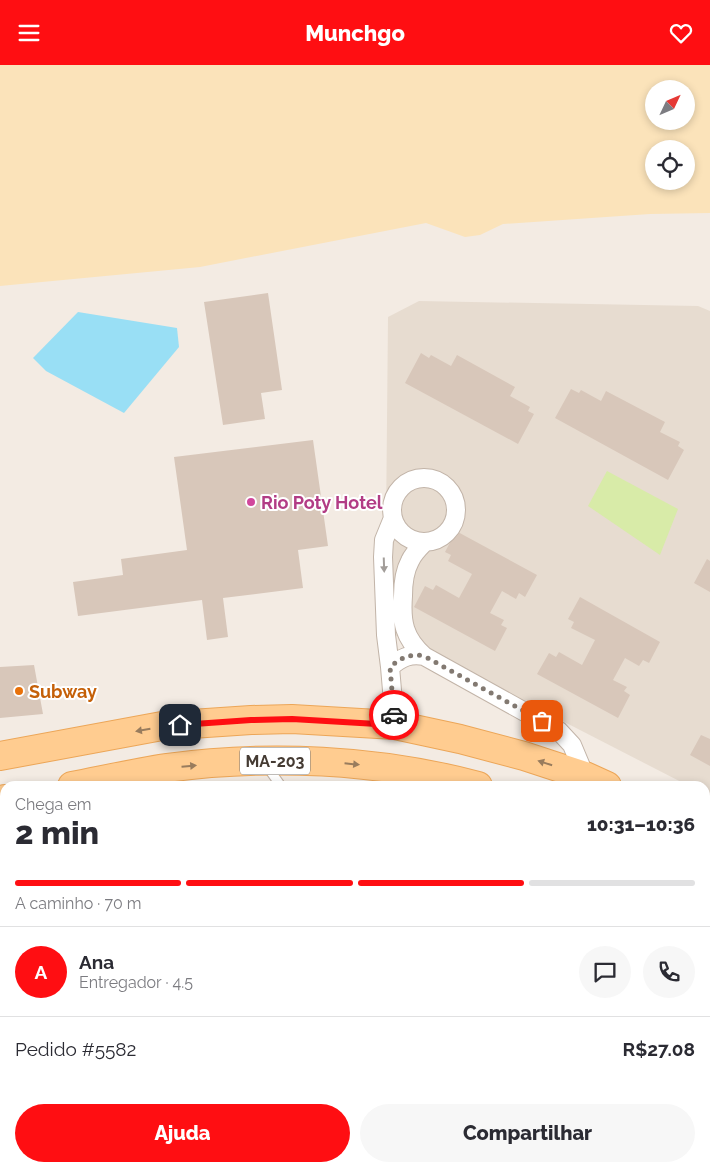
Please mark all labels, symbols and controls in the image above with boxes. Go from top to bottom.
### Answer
icon: menu [15,19,43,47]
icon: heart [667,19,695,47]
text: Munchgo [305,20,405,46]
north arrow [645,80,695,130]
map controls [645,80,695,190]
button: locate [645,140,695,190]
place label: Rio Poty Hotel [261,492,383,513]
marker: Rio Poty Hotel [245,496,257,508]
one-way arrow [380,558,388,574]
place label: Subway [29,681,97,702]
marker: Subway [13,685,25,697]
courier [369,690,419,740]
pin [521,700,563,742]
icon: car [380,701,408,729]
pin [159,704,201,746]
icon: bag [528,707,556,735]
icon: home [166,711,194,739]
one-way arrow [135,726,151,734]
road number: MA-203 [240,747,310,774]
one-way arrow [538,759,553,766]
one-way arrow [344,760,360,768]
one-way arrow [182,762,198,770]
text: Chega em [15,795,91,814]
text: 10:31–10:36 [587,813,695,835]
text: 2 min [15,814,99,851]
text: A caminho · 70 m [15,894,142,913]
button: chat [579,946,631,998]
button: phone [643,946,695,998]
text: Ana [79,951,114,973]
text: A [35,961,47,983]
text: Entregador · 4.5 [79,973,193,992]
text: Pedido #5582 [15,1038,137,1060]
text: R$27.08 [623,1038,695,1060]
button: Ajuda [15,1104,350,1162]
button: Compartilhar [360,1104,695,1162]

